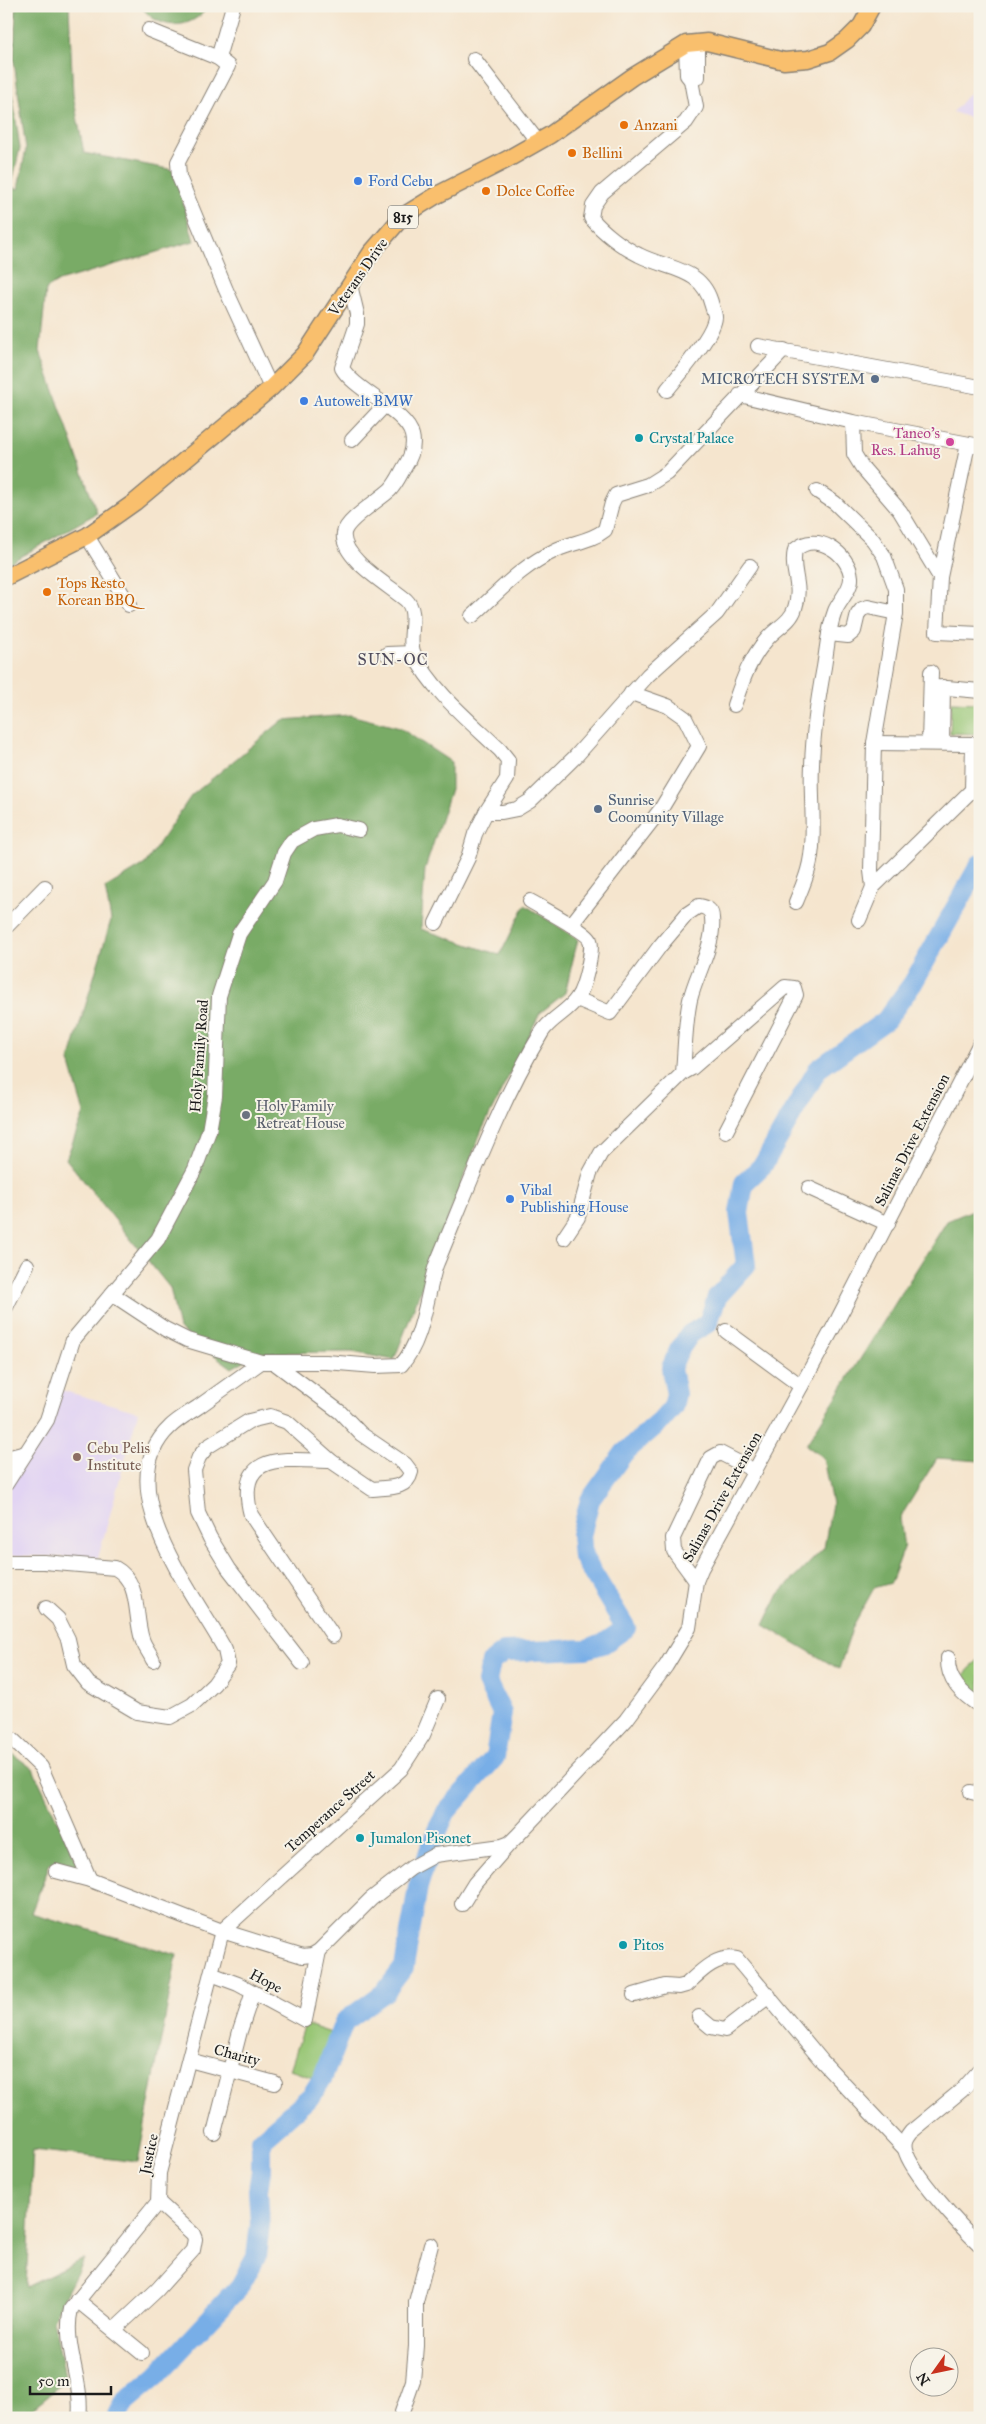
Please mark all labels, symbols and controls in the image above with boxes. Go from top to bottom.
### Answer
place label: Anzani [633,116,678,134]
marker: Anzani [618,119,630,131]
place label: Bellini [582,144,623,162]
marker: Bellini [566,147,578,159]
place label: Ford Cebu [368,172,433,190]
marker: Ford Cebu [352,175,364,187]
place label: Dolce Coffee [496,182,575,200]
marker: Dolce Coffee [480,185,492,197]
road number: 815 [388,206,418,228]
street label: Veterans Drive [324,235,391,320]
place label: MICROTECH SYSTEM [701,370,865,388]
marker: MICROTECH SYSTEM [869,373,881,385]
place label: Autowelt BMW [313,392,414,410]
marker: Autowelt BMW [298,395,310,407]
place label: Taneo's Res. Lahug [871,424,941,459]
place label: Crystal Palace [649,429,734,447]
marker: Crystal Palace [633,432,645,444]
marker: Taneo's Res. Lahug [944,436,956,448]
place label: Tops Resto Korean BBQ [57,574,145,609]
marker: Tops Resto Korean BBQ [41,586,53,598]
district label: SUN-OC [357,650,429,669]
place label: Sunrise Coomunity Village [608,791,724,826]
marker: Sunrise Coomunity Village [592,803,604,815]
street label: Holy Family Road [186,999,212,1113]
street label: Salinas Drive Extension [871,1071,953,1209]
place label: Holy Family Retreat House [256,1097,345,1132]
marker: Holy Family Retreat House [240,1109,252,1121]
place label: Vibal Publishing House [519,1181,628,1216]
marker: Vibal Publishing House [504,1193,516,1205]
street label: Salinas Drive Extension [679,1429,765,1565]
place label: Cebu Pelis Institute [87,1439,150,1474]
marker: Cebu Pelis Institute [71,1451,83,1463]
street label: Temperance Street [281,1765,379,1856]
place label: Jumalon Pisonet [368,1829,472,1848]
marker: Jumalon Pisonet [354,1832,366,1844]
place label: Pitos [633,1936,664,1954]
marker: Pitos [617,1939,629,1951]
street label: Hope [247,1965,285,1997]
street label: Charity [212,2040,263,2070]
street label: Justice [136,2132,163,2178]
north arrow [908,2346,958,2396]
scale bar [30,2364,111,2396]
text: N [913,2369,934,2388]
text: 50 m [38,2372,70,2390]

